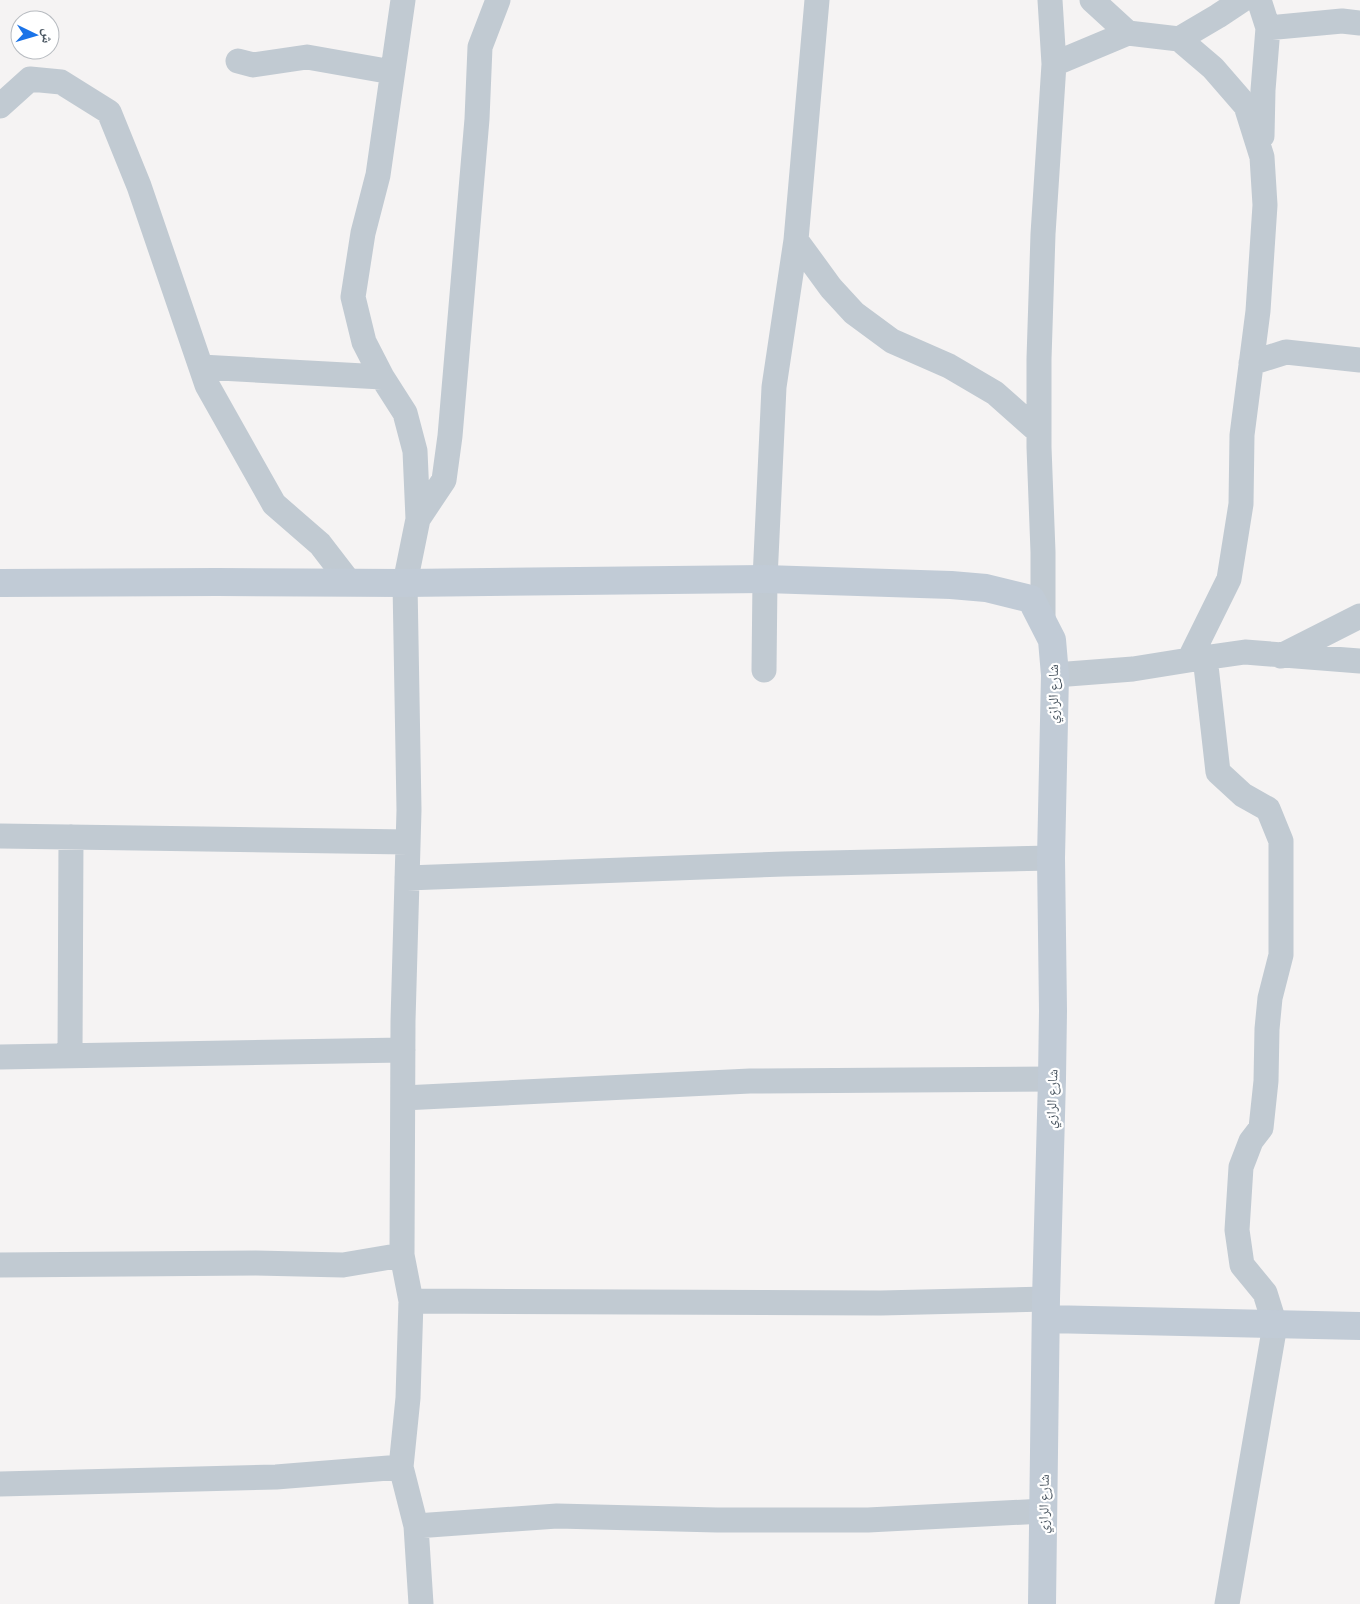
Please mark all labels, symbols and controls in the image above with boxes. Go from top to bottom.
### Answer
north arrow [10,10,60,60]
text: ش [37,28,58,44]
street label: شارع الرازي [1044,664,1064,724]
street label: شارع الرازي [1041,1069,1064,1129]
street label: شارع الرازي [1034,1474,1056,1534]

